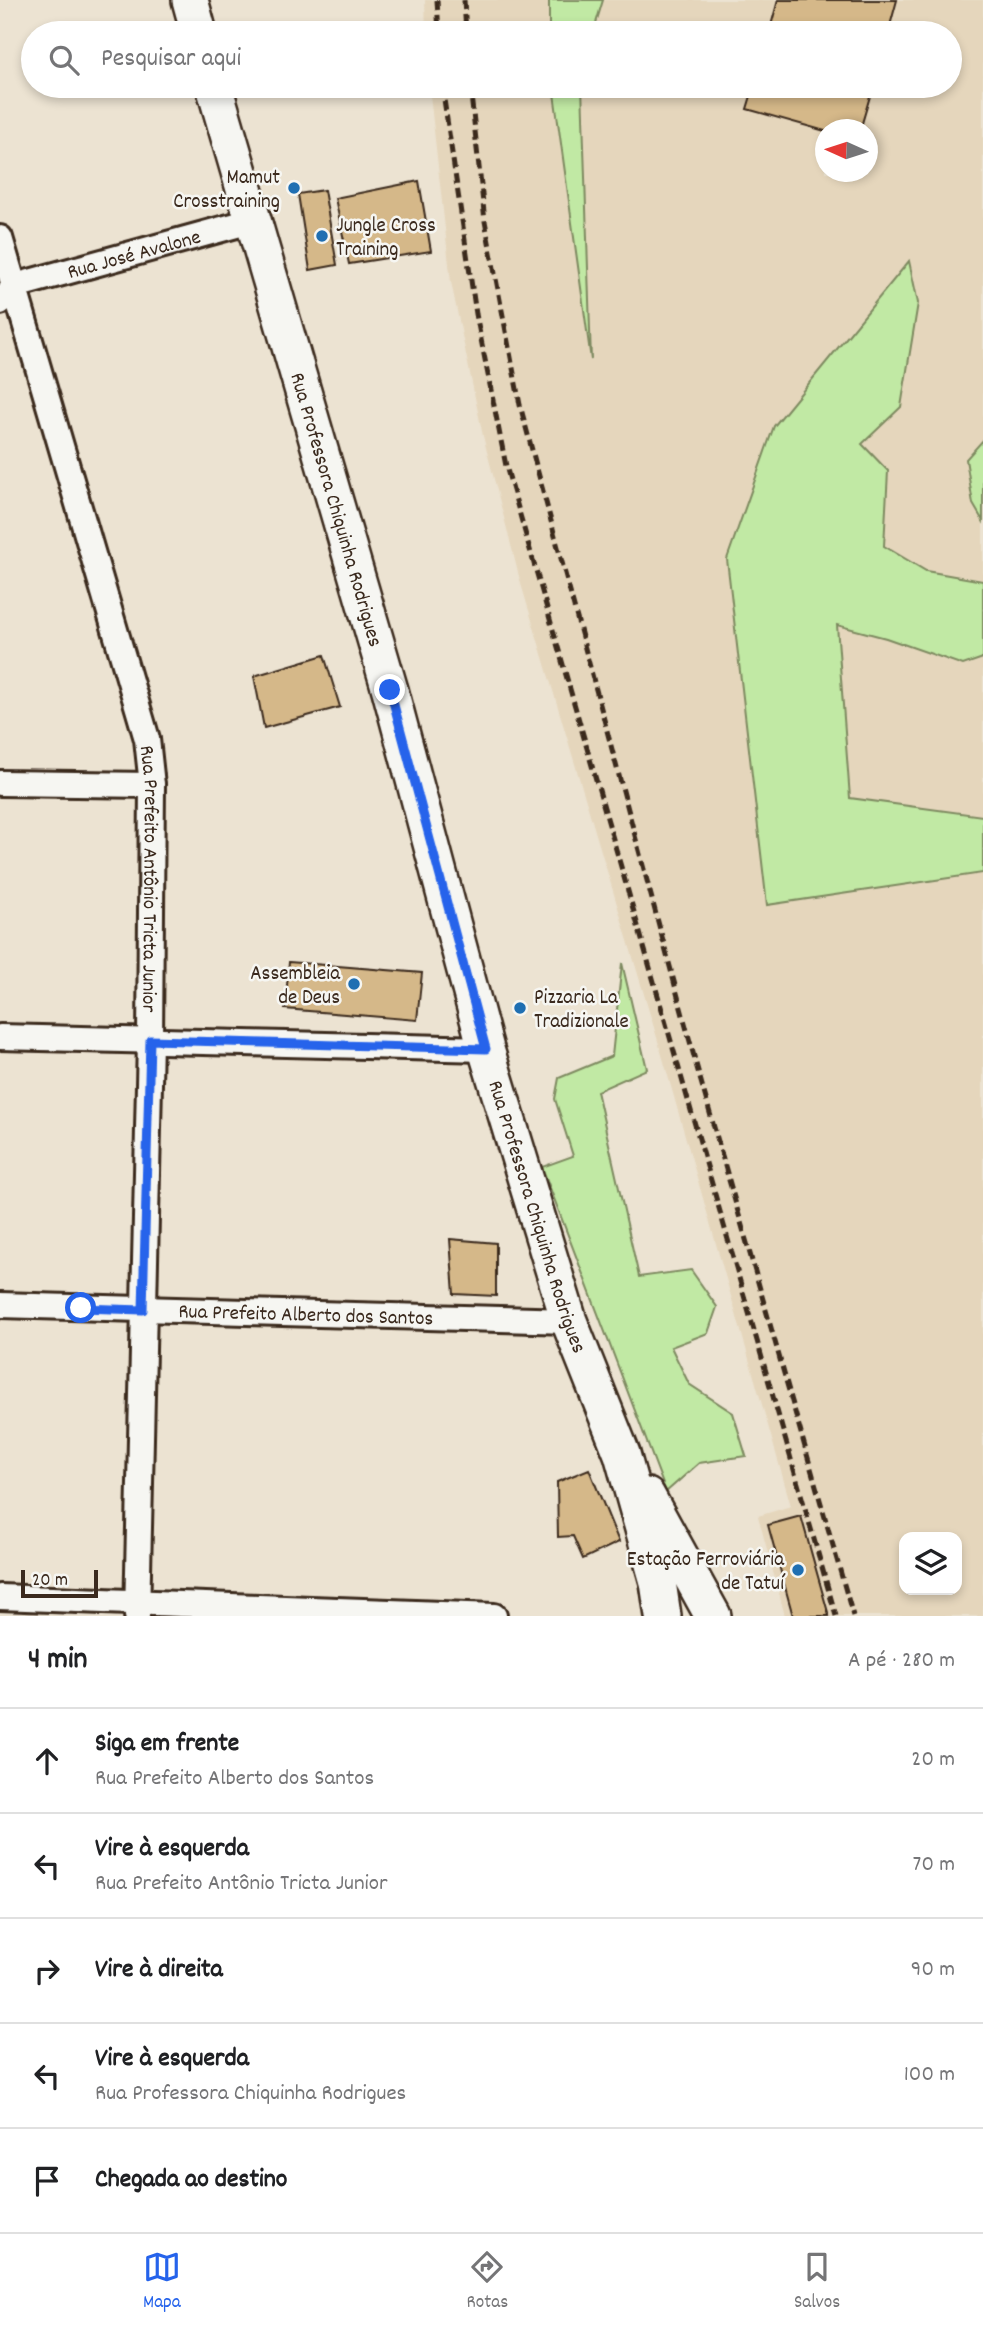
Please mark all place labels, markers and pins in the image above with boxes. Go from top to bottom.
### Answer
place label: Mamut Crosstraining [173,164,280,218]
marker: Mamut Crosstraining [286,180,302,196]
place label: Jungle Cross Training [336,212,436,266]
marker: Jungle Cross Training [314,228,330,244]
place label: Assembleia de Deus [250,960,341,1014]
marker: Assembleia de Deus [346,976,362,992]
place label: Pizzaria La Tradizionale [534,984,629,1038]
marker: Pizzaria La Tradizionale [512,1000,528,1016]
place label: Estação Ferroviária de Tatuí [627,1546,786,1600]
marker: Estação Ferroviária de Tatuí [790,1562,806,1578]

